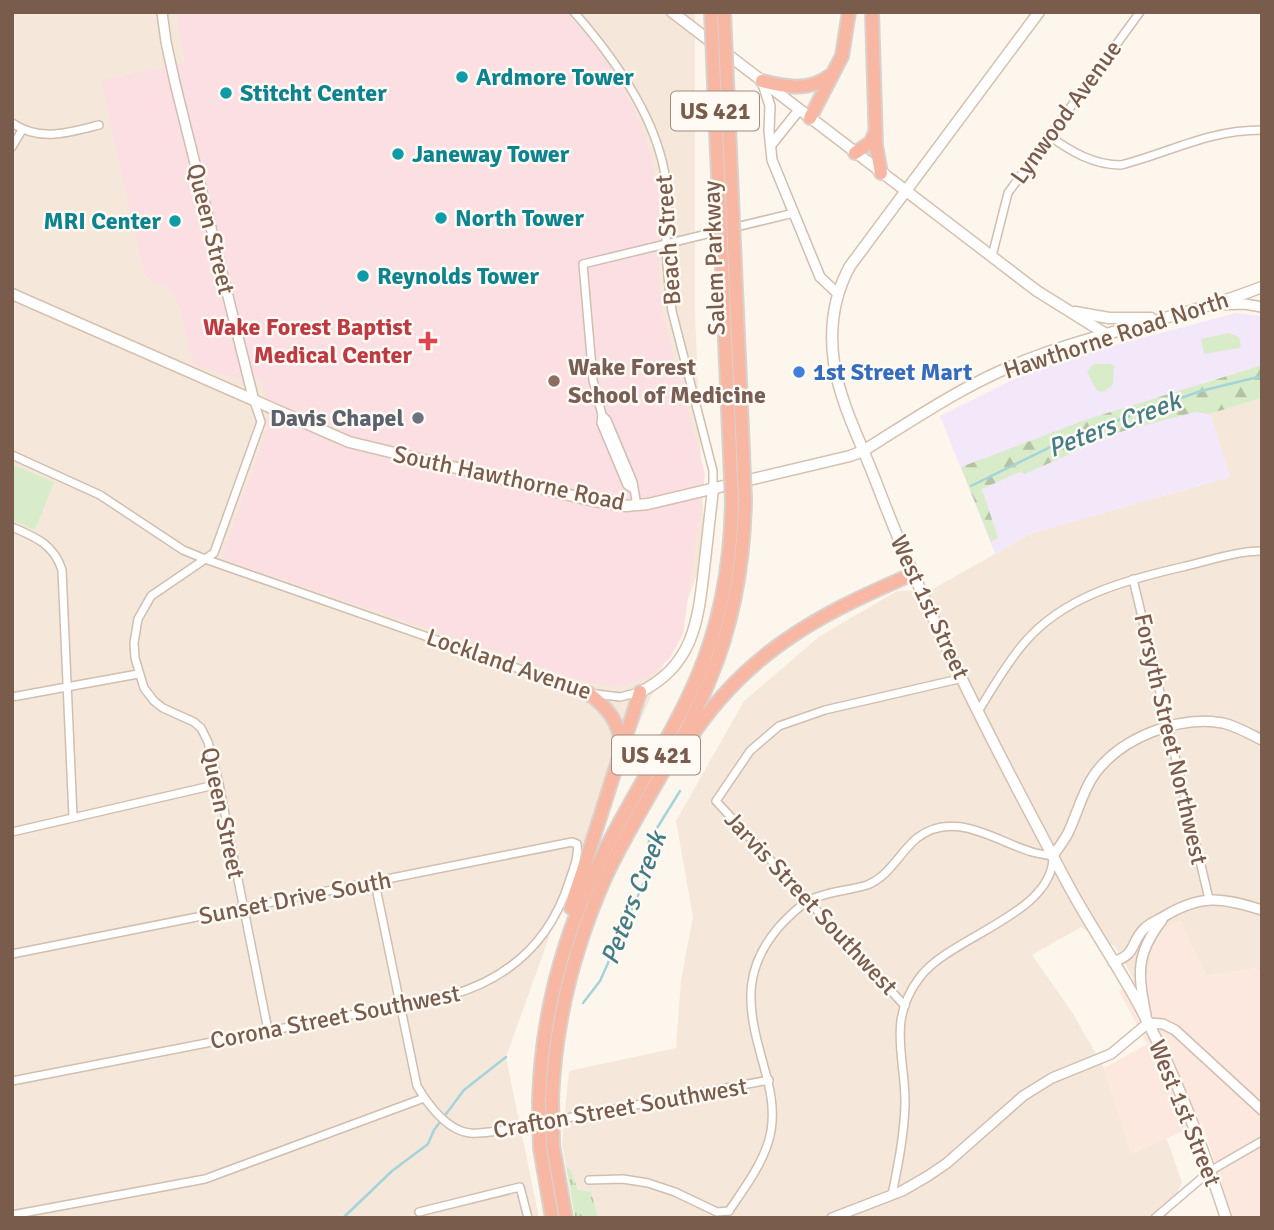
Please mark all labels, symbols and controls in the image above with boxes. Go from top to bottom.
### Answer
street label: Lynwood Avenue [1004,34,1128,190]
place label: Ardmore Tower [476,62,634,92]
marker: Ardmore Tower [454,69,470,85]
place label: Stitcht Center [240,78,387,108]
marker: Stitcht Center [218,85,234,101]
road number: US 421 [671,92,759,130]
place label: Janeway Tower [412,139,570,169]
marker: Janeway Tower [390,146,406,162]
street label: Queen Street [180,161,242,297]
street label: Beach Street [648,174,688,306]
street label: Salem Parkway [696,180,732,336]
place label: North Tower [455,203,584,233]
place label: MRI Center [44,206,161,236]
marker: North Tower [433,210,449,226]
marker: MRI Center [167,213,183,229]
place label: Reynolds Tower [377,261,539,291]
marker: Reynolds Tower [355,268,371,284]
street label: Hawthorne Road North [1000,284,1232,386]
place label: Wake Forest Baptist Medical Center [203,312,412,370]
marker: Wake Forest Baptist Medical Center [418,331,438,351]
place label: Wake Forest School of Medicine [568,352,766,410]
place label: 1st Street Mart [813,357,972,387]
marker: 1st Street Mart [791,364,807,380]
marker: Wake Forest School of Medicine [546,373,562,389]
water label: Peters Creek [1044,384,1187,465]
place label: Davis Chapel [270,403,404,433]
marker: Davis Chapel [410,410,426,426]
street label: South Hawthorne Road [390,439,628,517]
street label: West 1st Street [884,530,976,684]
street label: Forsyth Street Northwest [1127,610,1215,868]
street label: Lockland Avenue [422,622,596,706]
road number: US 421 [612,736,700,775]
street label: Queen Street [194,745,252,881]
street label: Jarvis Street Southwest [718,805,904,1001]
water label: Peters Creek [594,826,675,969]
street label: Sunset Drive South [196,865,394,931]
street label: Corona Street Southwest [207,978,463,1056]
street label: West 1st Street [1142,1035,1228,1191]
street label: Crafton Street Southwest [491,1071,749,1145]

